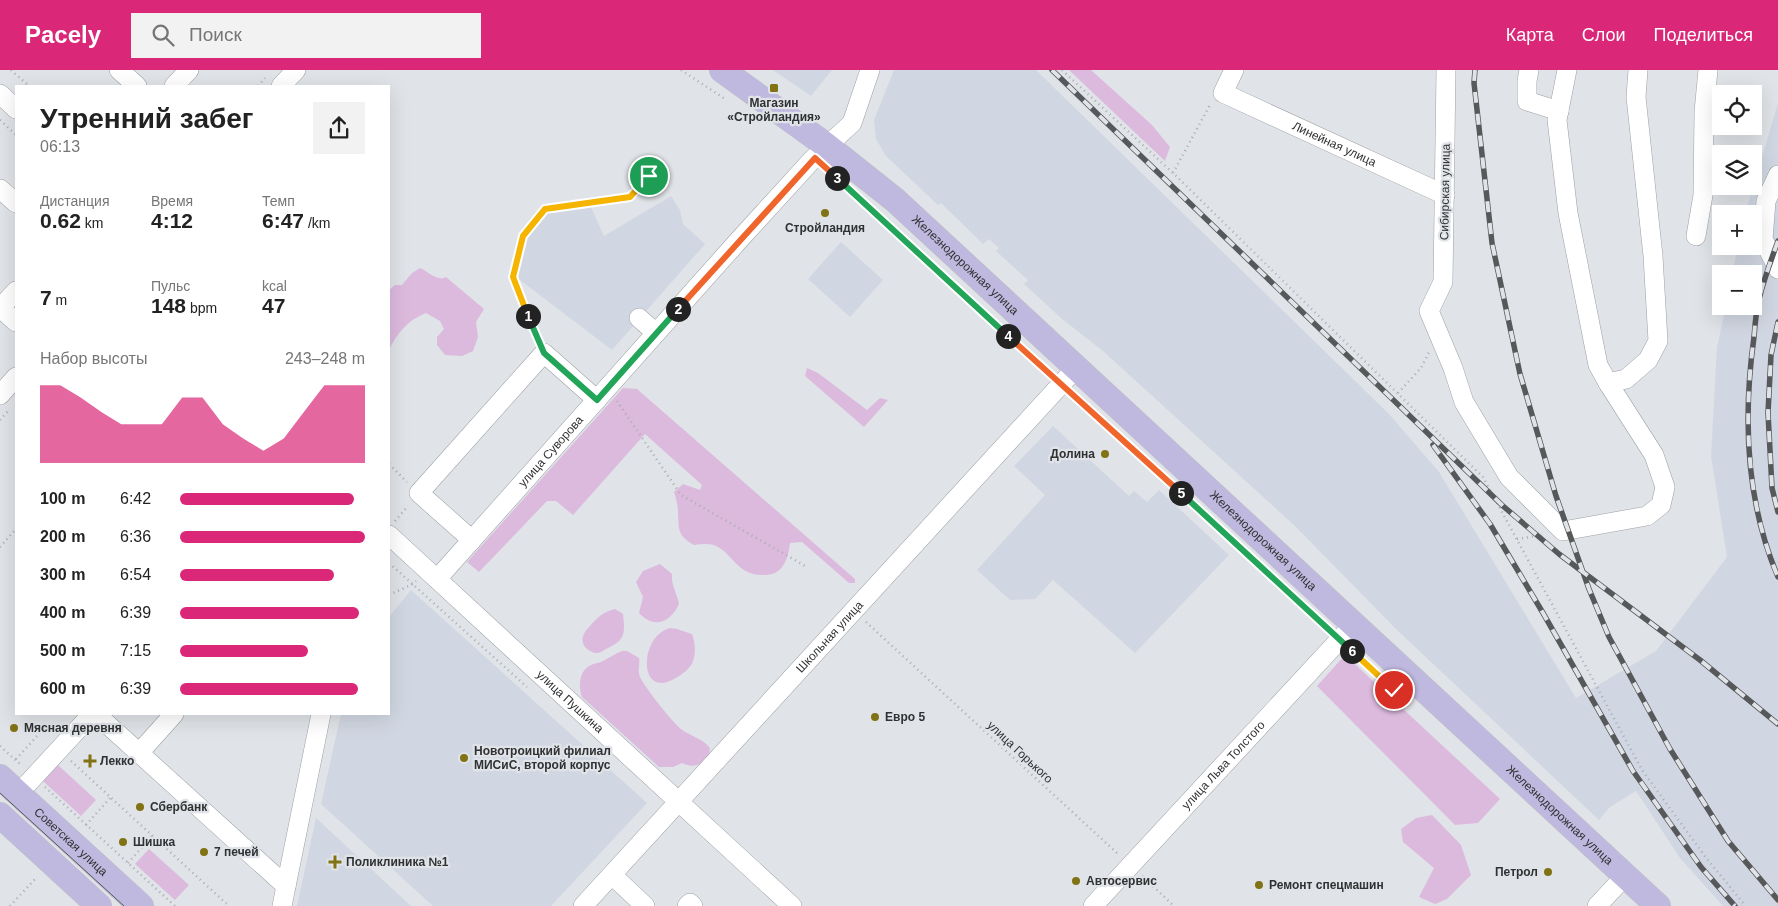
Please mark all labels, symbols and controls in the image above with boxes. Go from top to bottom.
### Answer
search box [131,13,481,58]
text: Pacely [25,21,101,48]
icon: search [149,21,177,49]
text: Поиск [189,24,242,45]
text: Карта [1506,25,1554,45]
text: Слои [1582,25,1626,45]
text: Поделиться [1654,25,1753,45]
marker: Магазин «Стройландия» [768,82,780,94]
map controls [1712,85,1762,315]
button: locate [1712,85,1762,135]
place label: Магазин «Стройландия» [727,96,821,124]
button: share [313,102,365,154]
text: Утренний забег [40,103,254,134]
street label: Линейная улица [1290,119,1379,170]
text: 06:13 [40,138,80,155]
street label: Сибирская улица [1437,143,1453,240]
button: layers [1712,145,1762,195]
pin [628,155,670,197]
icon: arrive [635,162,663,190]
pin: 3 [824,166,850,190]
text: 3 [834,170,841,186]
text: Дистанция [40,193,110,209]
text: Время [151,193,193,209]
text: Темп [262,193,295,209]
button: + [1712,205,1762,255]
marker: Стройландия [819,207,831,219]
text: 0.62 [40,209,81,232]
text: 4:12 [151,209,193,232]
text: 6:47 [262,209,304,232]
street label: Железнодорожная улица [909,212,1022,318]
text: km [81,215,103,231]
text: /km [304,215,330,231]
place label: Стройландия [785,221,865,235]
button: − [1712,265,1762,315]
text: Пульс [151,278,190,294]
text: kcal [262,278,287,294]
text: 7 [40,286,52,309]
text: m [52,292,67,308]
text: 148 [151,294,186,317]
text: 47 [262,294,285,317]
pin: 2 [666,296,690,322]
text: bpm [186,300,217,316]
text: 2 [675,301,682,317]
pin: 1 [516,304,540,328]
text: 1 [525,308,532,324]
pin: 4 [996,324,1020,348]
text: 4 [1005,328,1012,344]
text: Набор высоты [40,350,147,367]
text: 243–248 m [285,350,365,367]
street label: улица Суворова [515,413,586,490]
place label: Долина [1050,447,1095,461]
marker: Долина [1099,448,1111,460]
pin: 5 [1168,480,1194,506]
text: 5 [1178,485,1185,501]
street label: Железнодорожная улица [1207,488,1320,594]
text: 100 m [40,490,85,507]
text: 6:42 [120,490,151,507]
text: 200 m [40,528,85,545]
text: 6:36 [120,528,151,545]
text: 300 m [40,566,85,583]
text: 6:54 [120,566,151,583]
street label: Школьная улица [793,598,866,676]
text: 400 m [40,604,85,621]
text: 6:39 [120,604,151,621]
pin: 6 [1340,638,1364,664]
text: 500 m [40,642,85,659]
text: 7:15 [120,642,151,659]
text: 6 [1349,643,1356,659]
street label: улица Пушкина [534,667,607,736]
pin [1373,669,1415,711]
icon: check [1380,676,1408,704]
text: 600 m [40,680,85,697]
text: 6:39 [120,680,151,697]
place label: Евро 5 [885,710,925,724]
marker: Евро 5 [869,711,881,723]
street label: улица Горького [984,718,1056,786]
street label: улица Льва Толстого [1179,718,1268,812]
place label: Мясная деревня [24,721,122,735]
marker: Мясная деревня [8,722,20,734]
place label: Новотроицкий филиал МИСиС, второй корпус [474,744,611,772]
marker: Новотроицкий филиал МИСиС, второй корпус [458,752,470,764]
place label: Лекко [100,754,134,768]
marker: Лекко [84,755,96,767]
street label: Железнодорожная улица [1503,762,1616,868]
place label: Сбербанк [150,800,208,814]
marker: Сбербанк [134,801,146,813]
street label: Советская улица [31,805,111,879]
place label: Шишка [133,835,175,849]
marker: Шишка [117,836,129,848]
place label: 7 печей [214,845,259,859]
marker: 7 печей [198,846,210,858]
marker: Поликлиника №1 [328,855,342,869]
place label: Поликлиника №1 [346,855,449,869]
place label: Петрол [1495,865,1538,879]
marker: Петрол [1542,866,1554,878]
place label: Автосервис [1086,874,1157,888]
marker: Автосервис [1070,875,1082,887]
place label: Ремонт спецмашин [1269,878,1384,892]
marker: Ремонт спецмашин [1253,879,1265,891]

